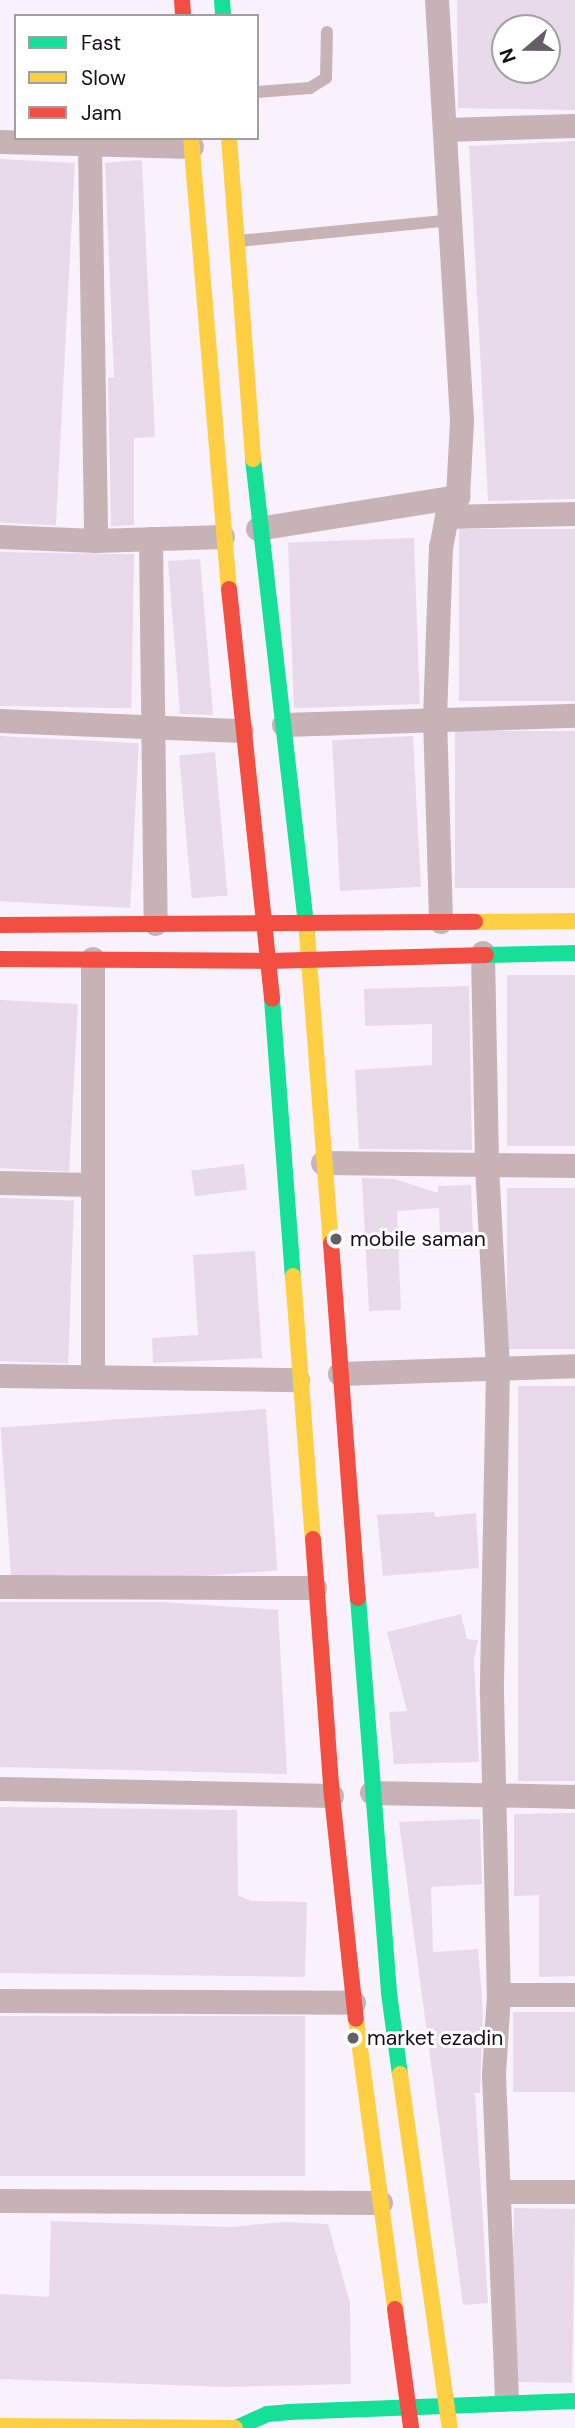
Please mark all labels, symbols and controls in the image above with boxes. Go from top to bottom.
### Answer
legend [14,14,259,140]
north arrow [491,14,561,84]
text: Fast [81,29,121,57]
text: N [494,45,522,66]
text: Slow [81,64,126,92]
text: Jam [81,99,122,127]
place label: mobile saman [350,1226,486,1252]
marker: mobile saman [328,1231,344,1247]
place label: market ezadin [367,2025,503,2051]
marker: market ezadin [345,2030,361,2046]

